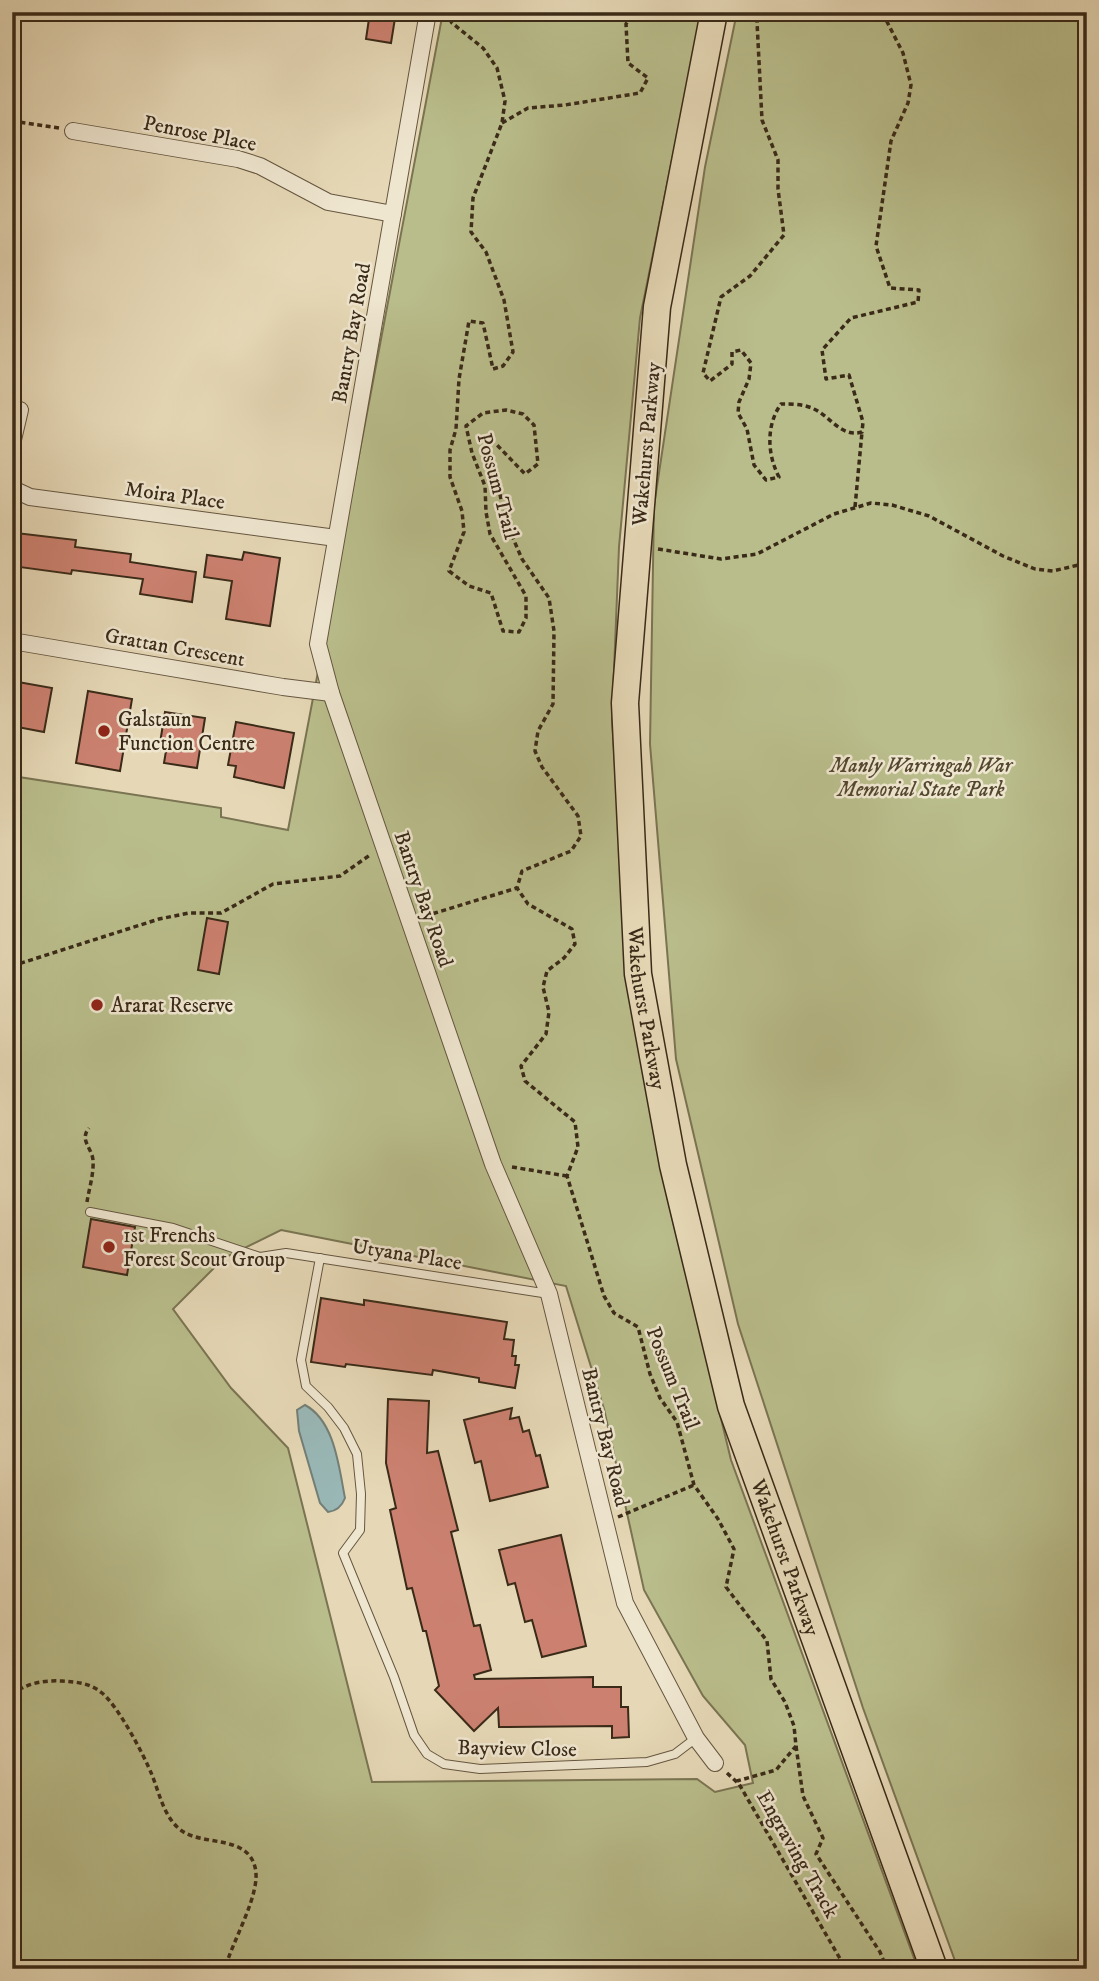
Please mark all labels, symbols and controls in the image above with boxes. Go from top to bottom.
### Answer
street label: Penrose Place [141,110,259,158]
street label: Bantry Bay Road [327,260,377,405]
street label: Wakehurst Parkway [627,360,667,528]
street label: Possum Trail [470,430,524,543]
street label: Moira Place [123,476,227,516]
street label: Grattan Crescent [103,623,247,673]
place label: Galstaun Function Centre [118,707,255,757]
marker: Galstaun Function Centre [96,723,112,739]
park label: Manly Warringah War Memorial State Park [828,753,1013,803]
street label: Bantry Bay Road [388,828,459,971]
street label: Wakehurst Parkway [622,925,671,1093]
place label: Ararat Reserve [111,993,234,1019]
marker: Ararat Reserve [89,997,105,1013]
place label: 1st Frenchs Forest Scout Group [123,1223,285,1273]
street label: Utyana Place [350,1233,464,1277]
marker: 1st Frenchs Forest Scout Group [101,1239,117,1255]
street label: Possum Trail [640,1323,705,1434]
street label: Bantry Bay Road [575,1365,635,1510]
street label: Wakehurst Parkway [744,1475,825,1640]
street label: Bayview Close [457,1735,577,1763]
street label: Engraving Track [750,1786,844,1923]

